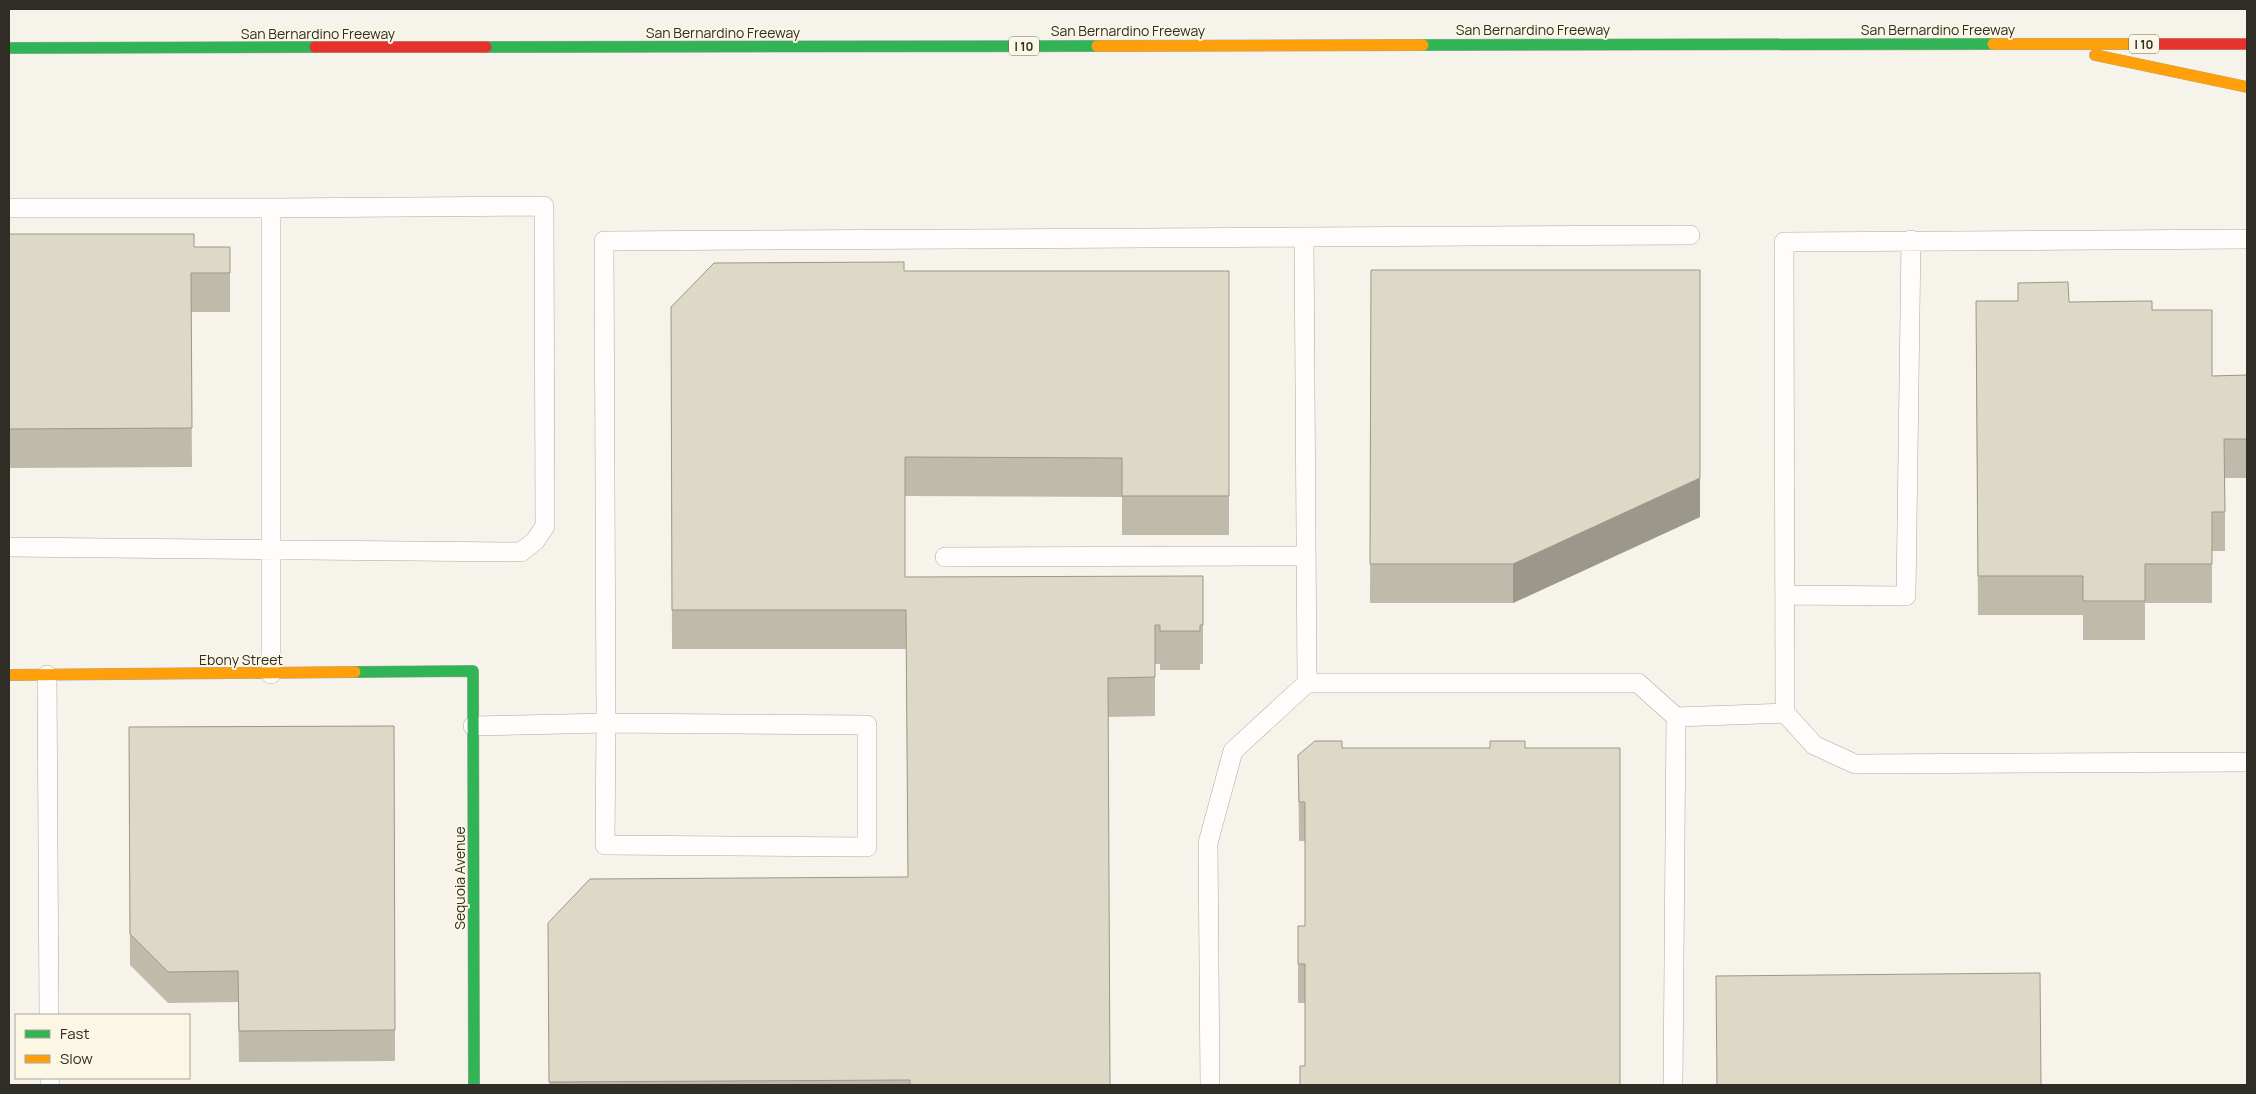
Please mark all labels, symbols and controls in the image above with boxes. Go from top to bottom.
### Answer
street label: San Bernardino Freeway [1456,20,1611,39]
street label: San Bernardino Freeway [1861,20,2016,39]
street label: San Bernardino Freeway [1051,21,1206,40]
street label: San Bernardino Freeway [646,23,801,42]
street label: San Bernardino Freeway [241,24,396,43]
road number: I 10 [2129,34,2159,54]
road number: I 10 [1009,36,1039,56]
street label: Ebony Street [199,650,283,669]
street label: Sequoia Avenue [450,826,469,930]
legend [15,1014,190,1079]
text: Fast [60,1023,89,1044]
text: Slow [60,1048,93,1069]

